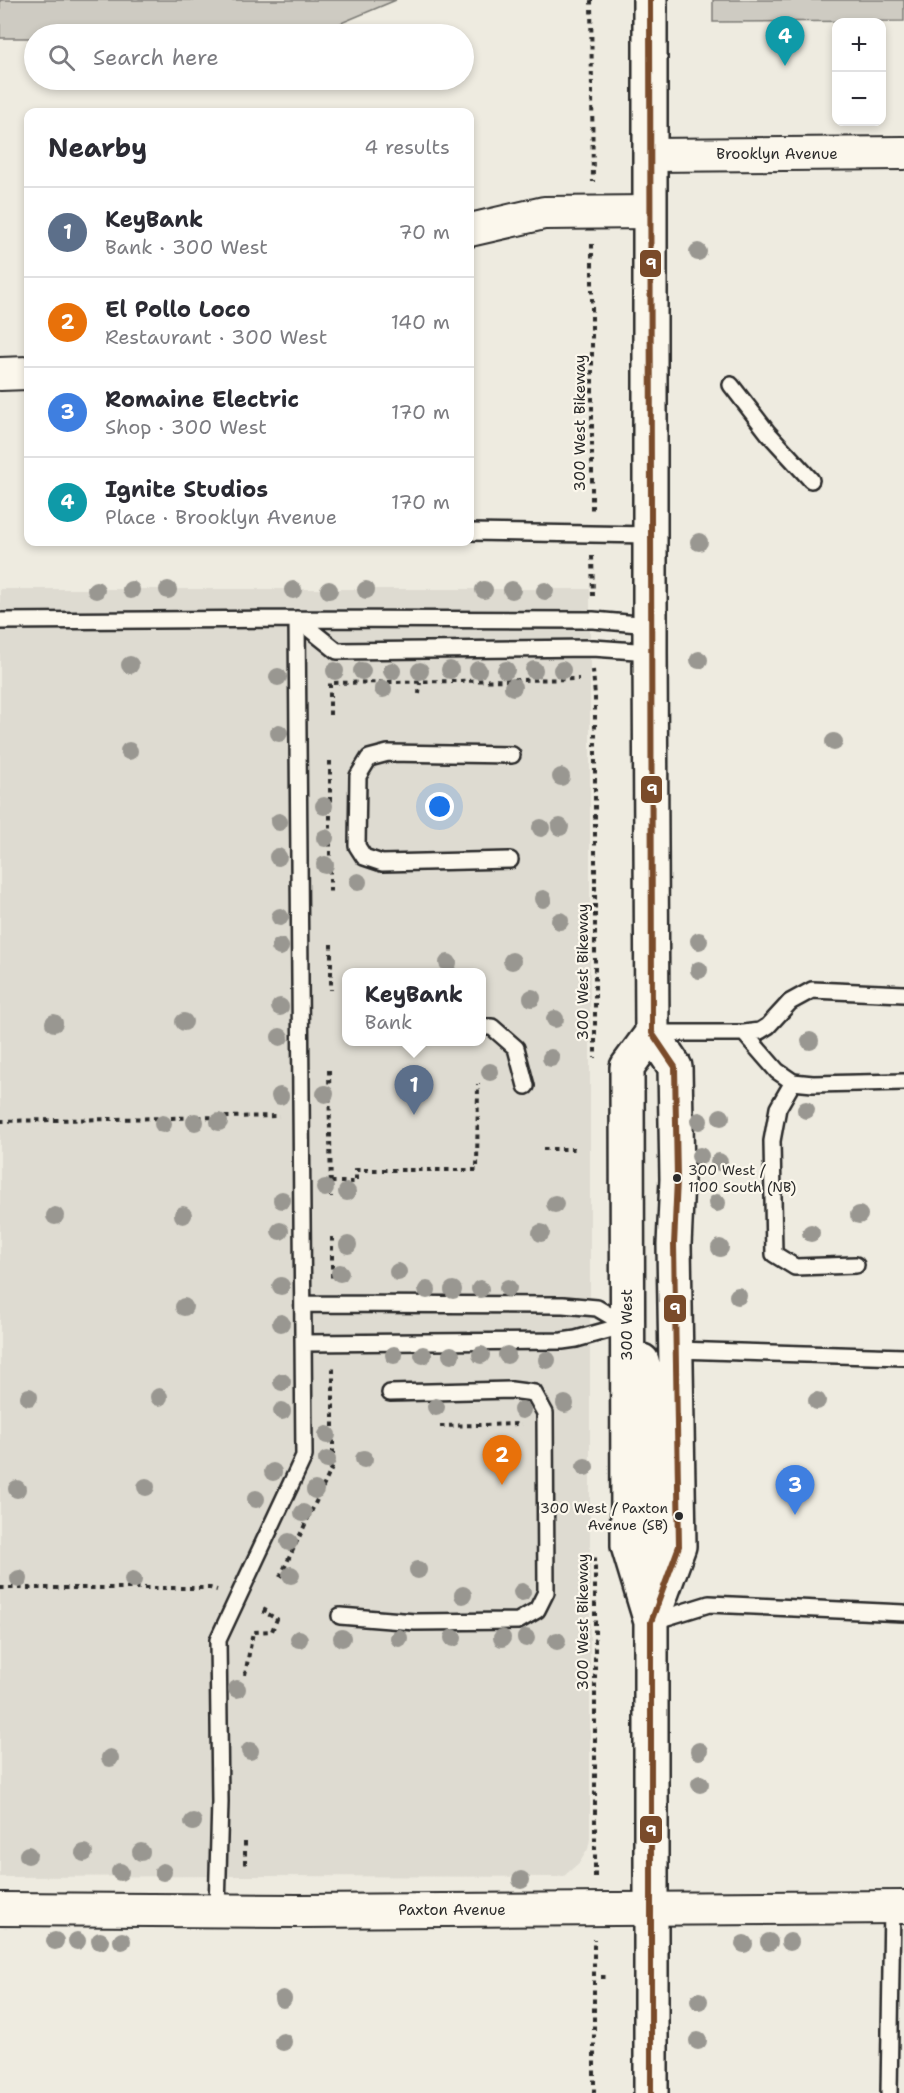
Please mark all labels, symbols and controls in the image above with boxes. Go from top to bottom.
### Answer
pin: 4 [766,16,804,66]
map controls [832,18,886,126]
button: + [832,18,886,72]
search box [24,24,474,90]
icon: search [45,41,78,74]
text: Search here [93,43,219,72]
button: − [832,72,886,126]
text: Nearby [48,130,147,165]
text: 4 results [364,134,450,160]
street label: Brooklyn Avenue [716,144,838,164]
text: KeyBank [105,205,203,234]
text: 1 [63,219,72,245]
text: 70 m [398,219,450,245]
text: Bank · 300 West [105,234,268,260]
line badge: 9 [639,249,662,278]
text: 9 [645,253,657,274]
text: El Pollo Loco [105,295,251,324]
text: 2 [61,309,75,335]
text: 140 m [391,309,450,335]
text: Restaurant · 300 West [105,324,327,350]
street label: 300 West Bikeway [570,355,590,491]
text: Romaine Electric [105,385,299,414]
text: 3 [61,399,75,425]
text: 170 m [391,399,450,425]
text: Shop · 300 West [105,414,267,440]
text: Ignite Studios [105,475,268,504]
text: 4 [61,489,75,515]
text: 170 m [391,489,450,515]
text: Place · Brooklyn Avenue [105,504,337,530]
line badge: 9 [640,775,663,804]
text: 9 [646,779,658,800]
your location [425,792,454,821]
street label: 300 West Bikeway [573,904,593,1040]
popup [342,968,486,1046]
text: KeyBank [365,980,463,1009]
text: Bank [365,1009,413,1035]
pin: 1 [394,1066,434,1115]
place label: 300 West / 1100 South (NB) [688,1161,796,1196]
marker: 300 West / 1100 South (NB) [671,1172,683,1184]
street label: 300 West [617,1289,637,1361]
line badge: 9 [663,1294,687,1323]
text: 9 [669,1298,681,1319]
pin: 2 [482,1436,522,1485]
pin: 3 [776,1466,814,1515]
place label: 300 West / Paxton Avenue (SB) [540,1499,668,1534]
marker: 300 West / Paxton Avenue (SB) [673,1510,685,1522]
street label: 300 West Bikeway [573,1554,593,1690]
line badge: 9 [639,1815,663,1844]
text: 9 [645,1820,657,1841]
street label: Paxton Avenue [398,1900,506,1920]

